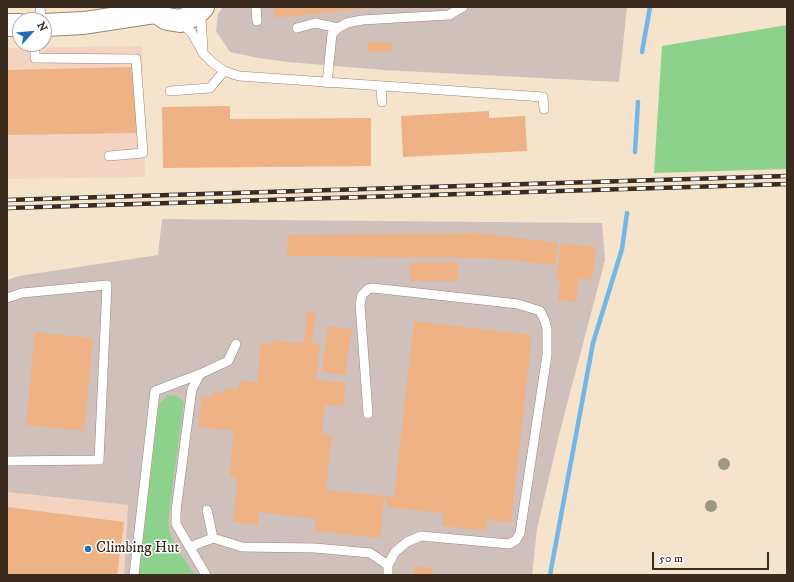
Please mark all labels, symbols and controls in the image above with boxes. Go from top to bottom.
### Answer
north arrow [12,12,52,52]
text: N [34,20,50,34]
place label: Climbing Hut [96,540,179,558]
marker: Climbing Hut [83,544,93,554]
scale bar [654,544,771,570]
text: 50 m [659,551,683,566]

